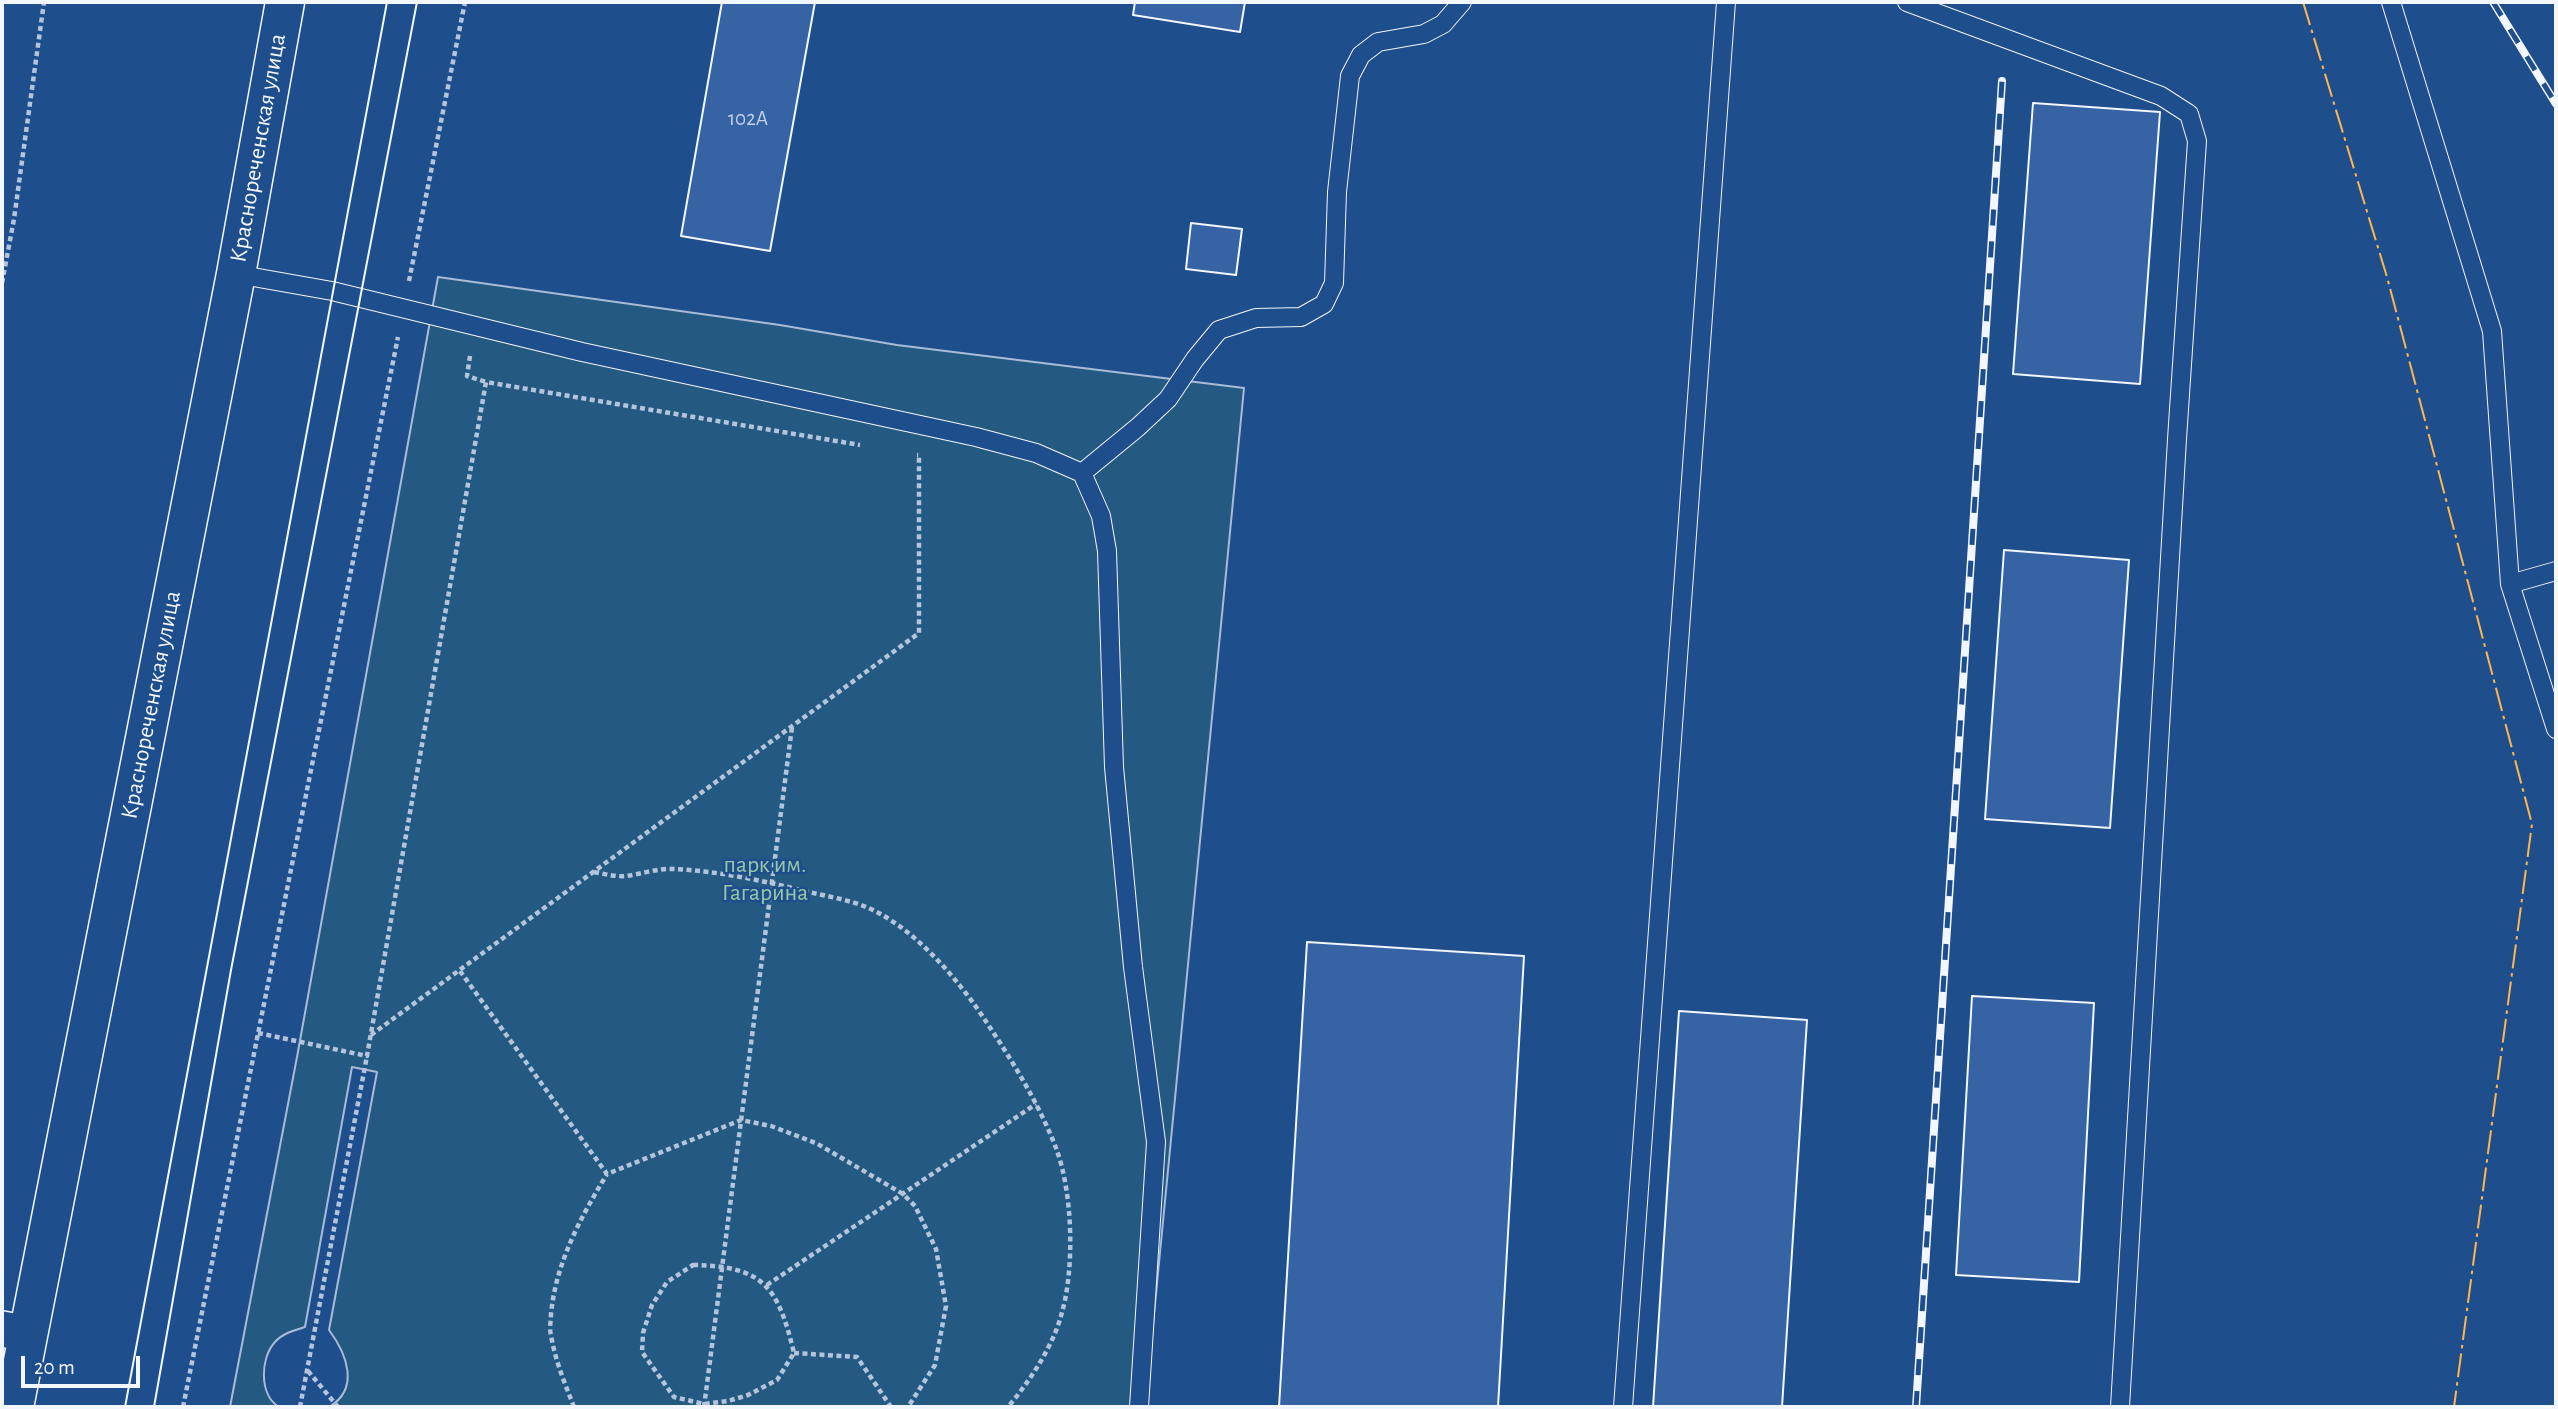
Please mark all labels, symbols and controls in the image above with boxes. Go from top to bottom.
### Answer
street label: Краснореченская улица [224,31,292,265]
house number: 102А [728,106,768,132]
street label: Краснореченская улица [115,588,187,822]
park label: парк им. Гагарина [722,851,808,907]
scale bar [24,1342,144,1386]
text: 20 m [34,1357,75,1378]

